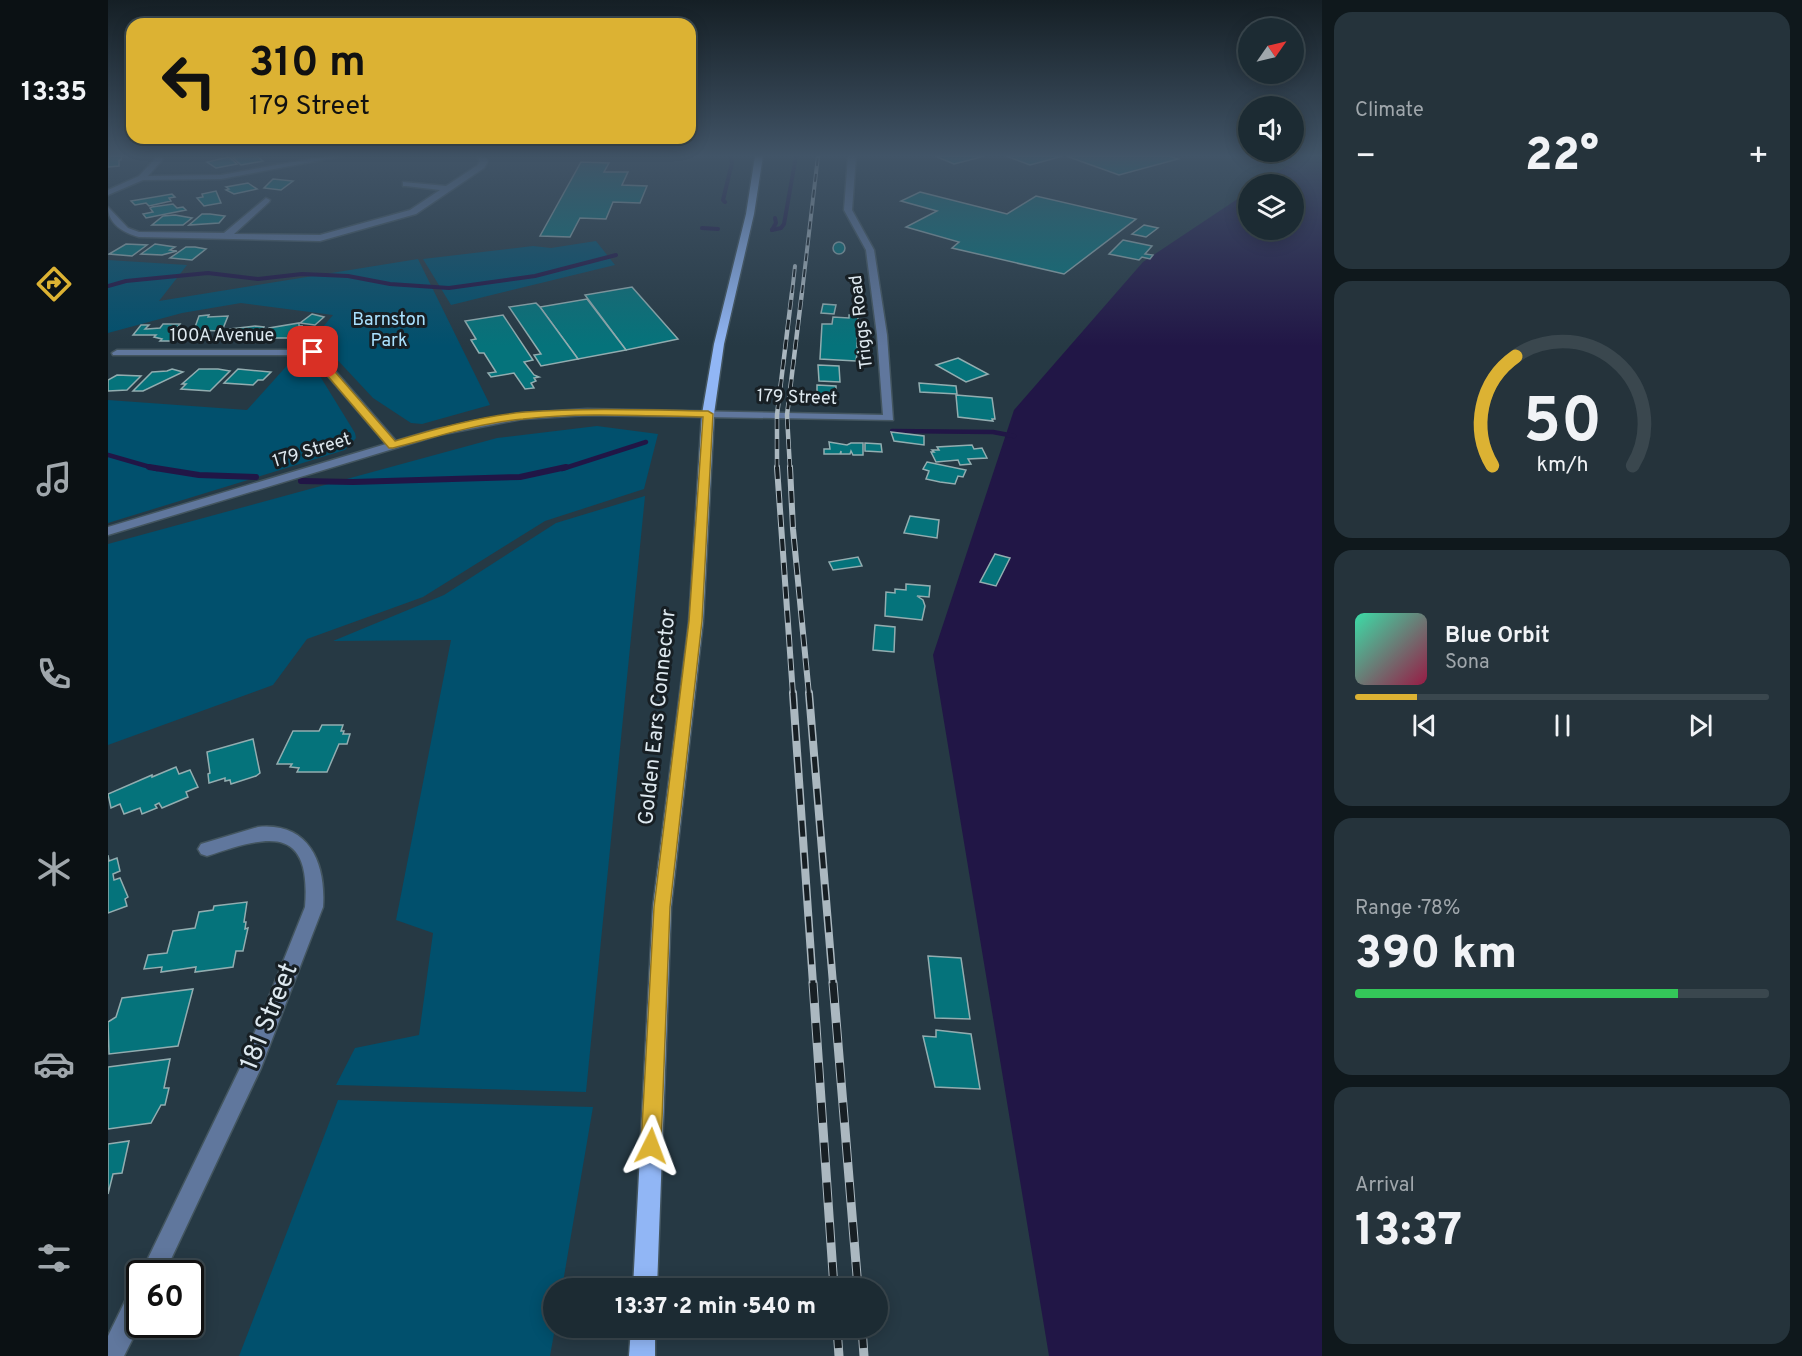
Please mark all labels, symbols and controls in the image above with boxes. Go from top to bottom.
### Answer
north arrow [1238,18,1304,84]
map controls [1238,18,1304,240]
text: 310 m [249,38,366,91]
icon: left [150,42,228,120]
text: 13:35 [21,76,87,110]
text: 179 Street [249,90,370,124]
button: sound [1238,96,1304,162]
text: Climate [1355,98,1424,124]
text: 22° [1525,129,1599,186]
text: − [1355,137,1376,179]
text: + [1748,137,1769,179]
button: layers [1238,174,1304,240]
icon: directions [33,263,75,305]
street label: Triggs Road [845,273,879,371]
park label: Barnston Park [352,309,426,353]
street label: 100A Avenue [170,325,274,348]
pin [287,326,338,377]
icon: arrive [296,335,329,368]
street label: 179 Street [756,385,838,411]
text: 50 [1522,385,1602,464]
street label: 179 Street [270,428,354,474]
text: km/h [1536,453,1588,480]
icon: music [33,458,75,500]
street label: Golden Ears Connector [633,608,683,826]
text: Blue Orbit [1445,623,1550,650]
text: Sona [1445,650,1490,676]
icon: phone [33,653,75,695]
icon: previous [1408,709,1441,742]
icon: pause [1546,709,1579,742]
icon: next [1684,709,1717,742]
icon: climate [33,848,75,890]
text: Range · 78% [1355,896,1460,922]
text: 390 km [1355,927,1517,984]
street label: 181 Street [234,958,306,1076]
icon: car [33,1043,75,1085]
position arrow [619,1114,683,1178]
text: Arrival [1355,1173,1415,1199]
text: 13:37 [1355,1204,1462,1261]
icon: filters [33,1237,75,1279]
speed limit sign: 60 [126,1260,204,1338]
text: 13:37 · 2 min · 540 m [615,1294,816,1321]

